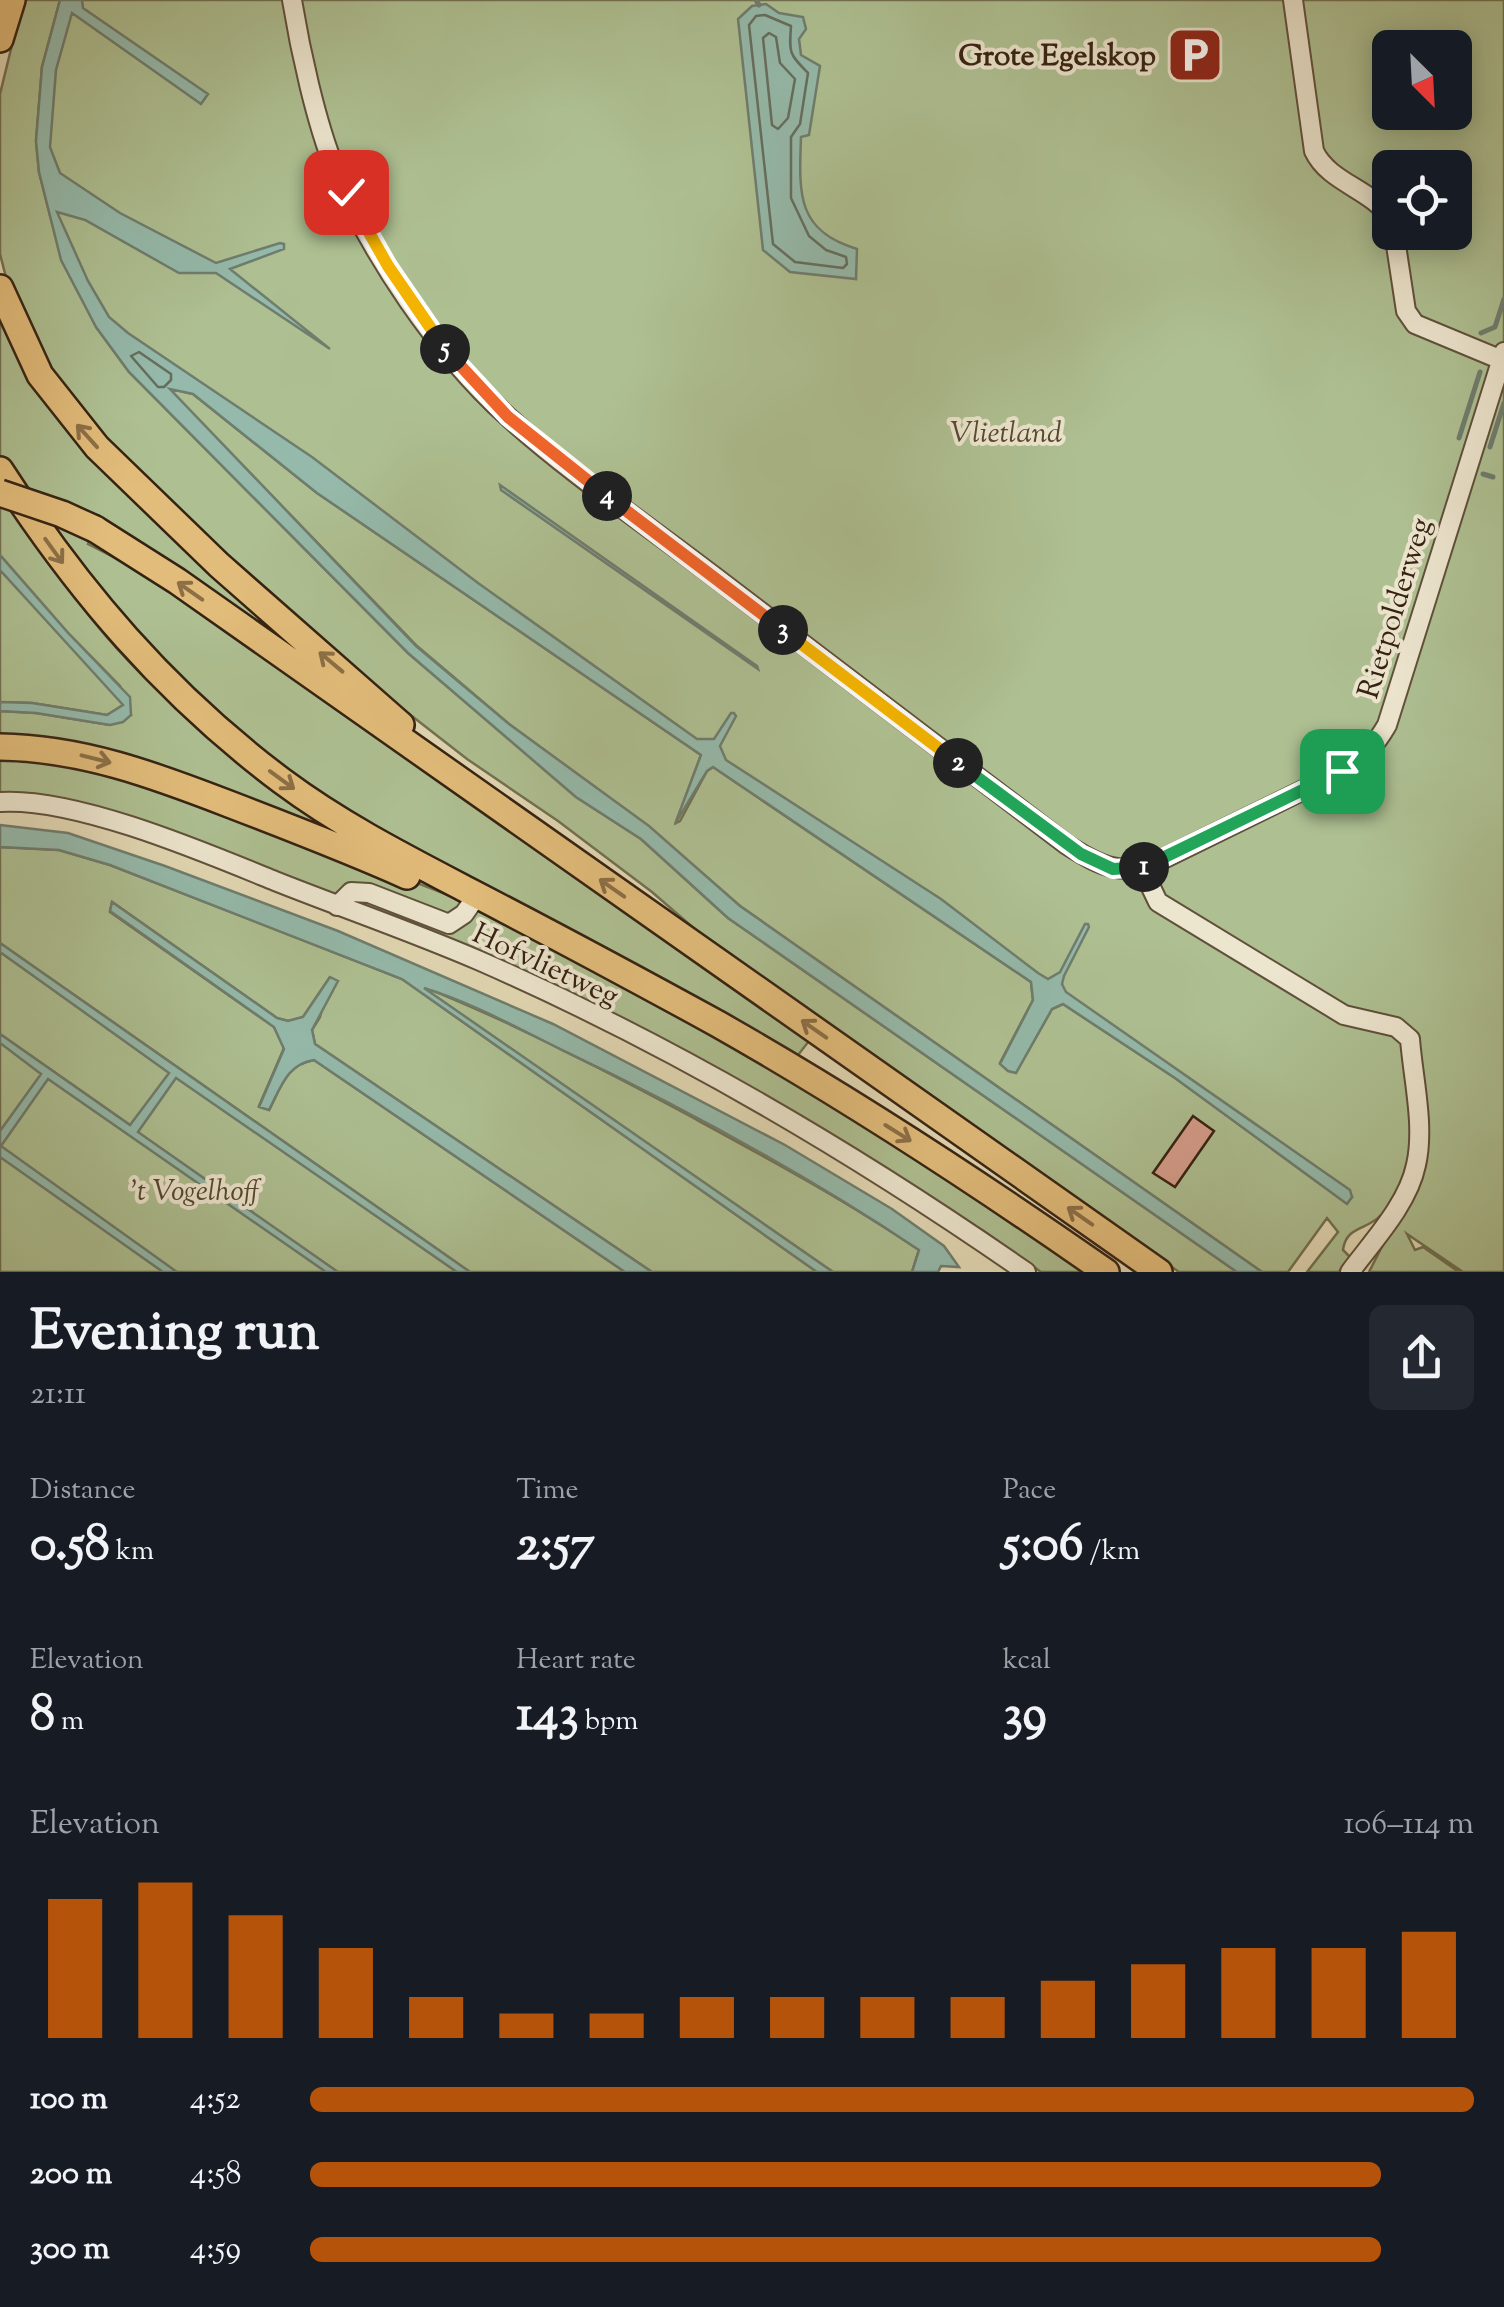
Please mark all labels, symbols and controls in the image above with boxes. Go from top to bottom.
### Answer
parking icon: Grote Egelskop [1165,25,1225,85]
north arrow [1372,30,1472,130]
map controls [1372,30,1472,250]
place label: Grote Egelskop [958,36,1156,79]
pin [304,150,389,235]
button: locate [1372,150,1472,250]
icon: check [319,165,374,220]
pin: 5 [420,324,470,374]
text: 5 [440,329,450,369]
park label: Vlietland [950,413,1062,456]
one-way arrow [75,424,98,449]
pin: 4 [582,471,632,521]
text: 4 [600,476,614,516]
street label: Rietpolderweg [1348,513,1444,704]
one-way arrow [43,537,64,564]
one-way arrow [177,581,205,602]
pin: 3 [758,605,808,655]
text: 3 [777,610,789,650]
one-way arrow [319,651,345,673]
pin [1300,729,1385,814]
pin: 2 [933,738,983,788]
text: 2 [951,743,965,783]
icon: arrive [1315,744,1370,799]
one-way arrow [80,750,111,769]
one-way arrow [268,770,295,791]
pin: 1 [1119,842,1169,892]
text: 1 [1139,847,1149,887]
one-way arrow [599,878,626,899]
street label: Hofvlietweg [465,914,625,1019]
one-way arrow [801,1019,828,1040]
one-way arrow [883,1122,912,1143]
park label: 't Vogelhoff [131,1171,262,1214]
one-way arrow [1066,1206,1094,1227]
text: Evening run [30,1295,319,1374]
button: share [1369,1305,1474,1410]
text: 21:11 [30,1372,86,1418]
text: Distance [30,1471,136,1511]
text: Time [516,1471,579,1511]
text: Pace [1003,1471,1056,1511]
text: 0.58 [30,1511,110,1583]
text: 2:57 [516,1511,595,1583]
text: 5:06 [1003,1511,1084,1583]
text: km [110,1532,154,1572]
text: /km [1084,1532,1140,1572]
text: Elevation [30,1641,144,1681]
text: Heart rate [516,1641,636,1681]
text: kcal [1003,1641,1051,1681]
text: 8 [30,1681,55,1753]
text: 143 [516,1681,579,1753]
text: 39 [1003,1681,1047,1753]
text: m [55,1702,84,1742]
text: bpm [579,1702,638,1742]
text: Elevation [30,1802,160,1848]
text: 106–114 m [1344,1802,1474,1848]
text: 100 m [30,2077,108,2123]
text: 4:52 [190,2077,240,2123]
text: 200 m [30,2152,112,2198]
text: 4:58 [190,2152,241,2198]
text: 300 m [30,2227,110,2273]
text: 4:59 [190,2227,241,2273]

